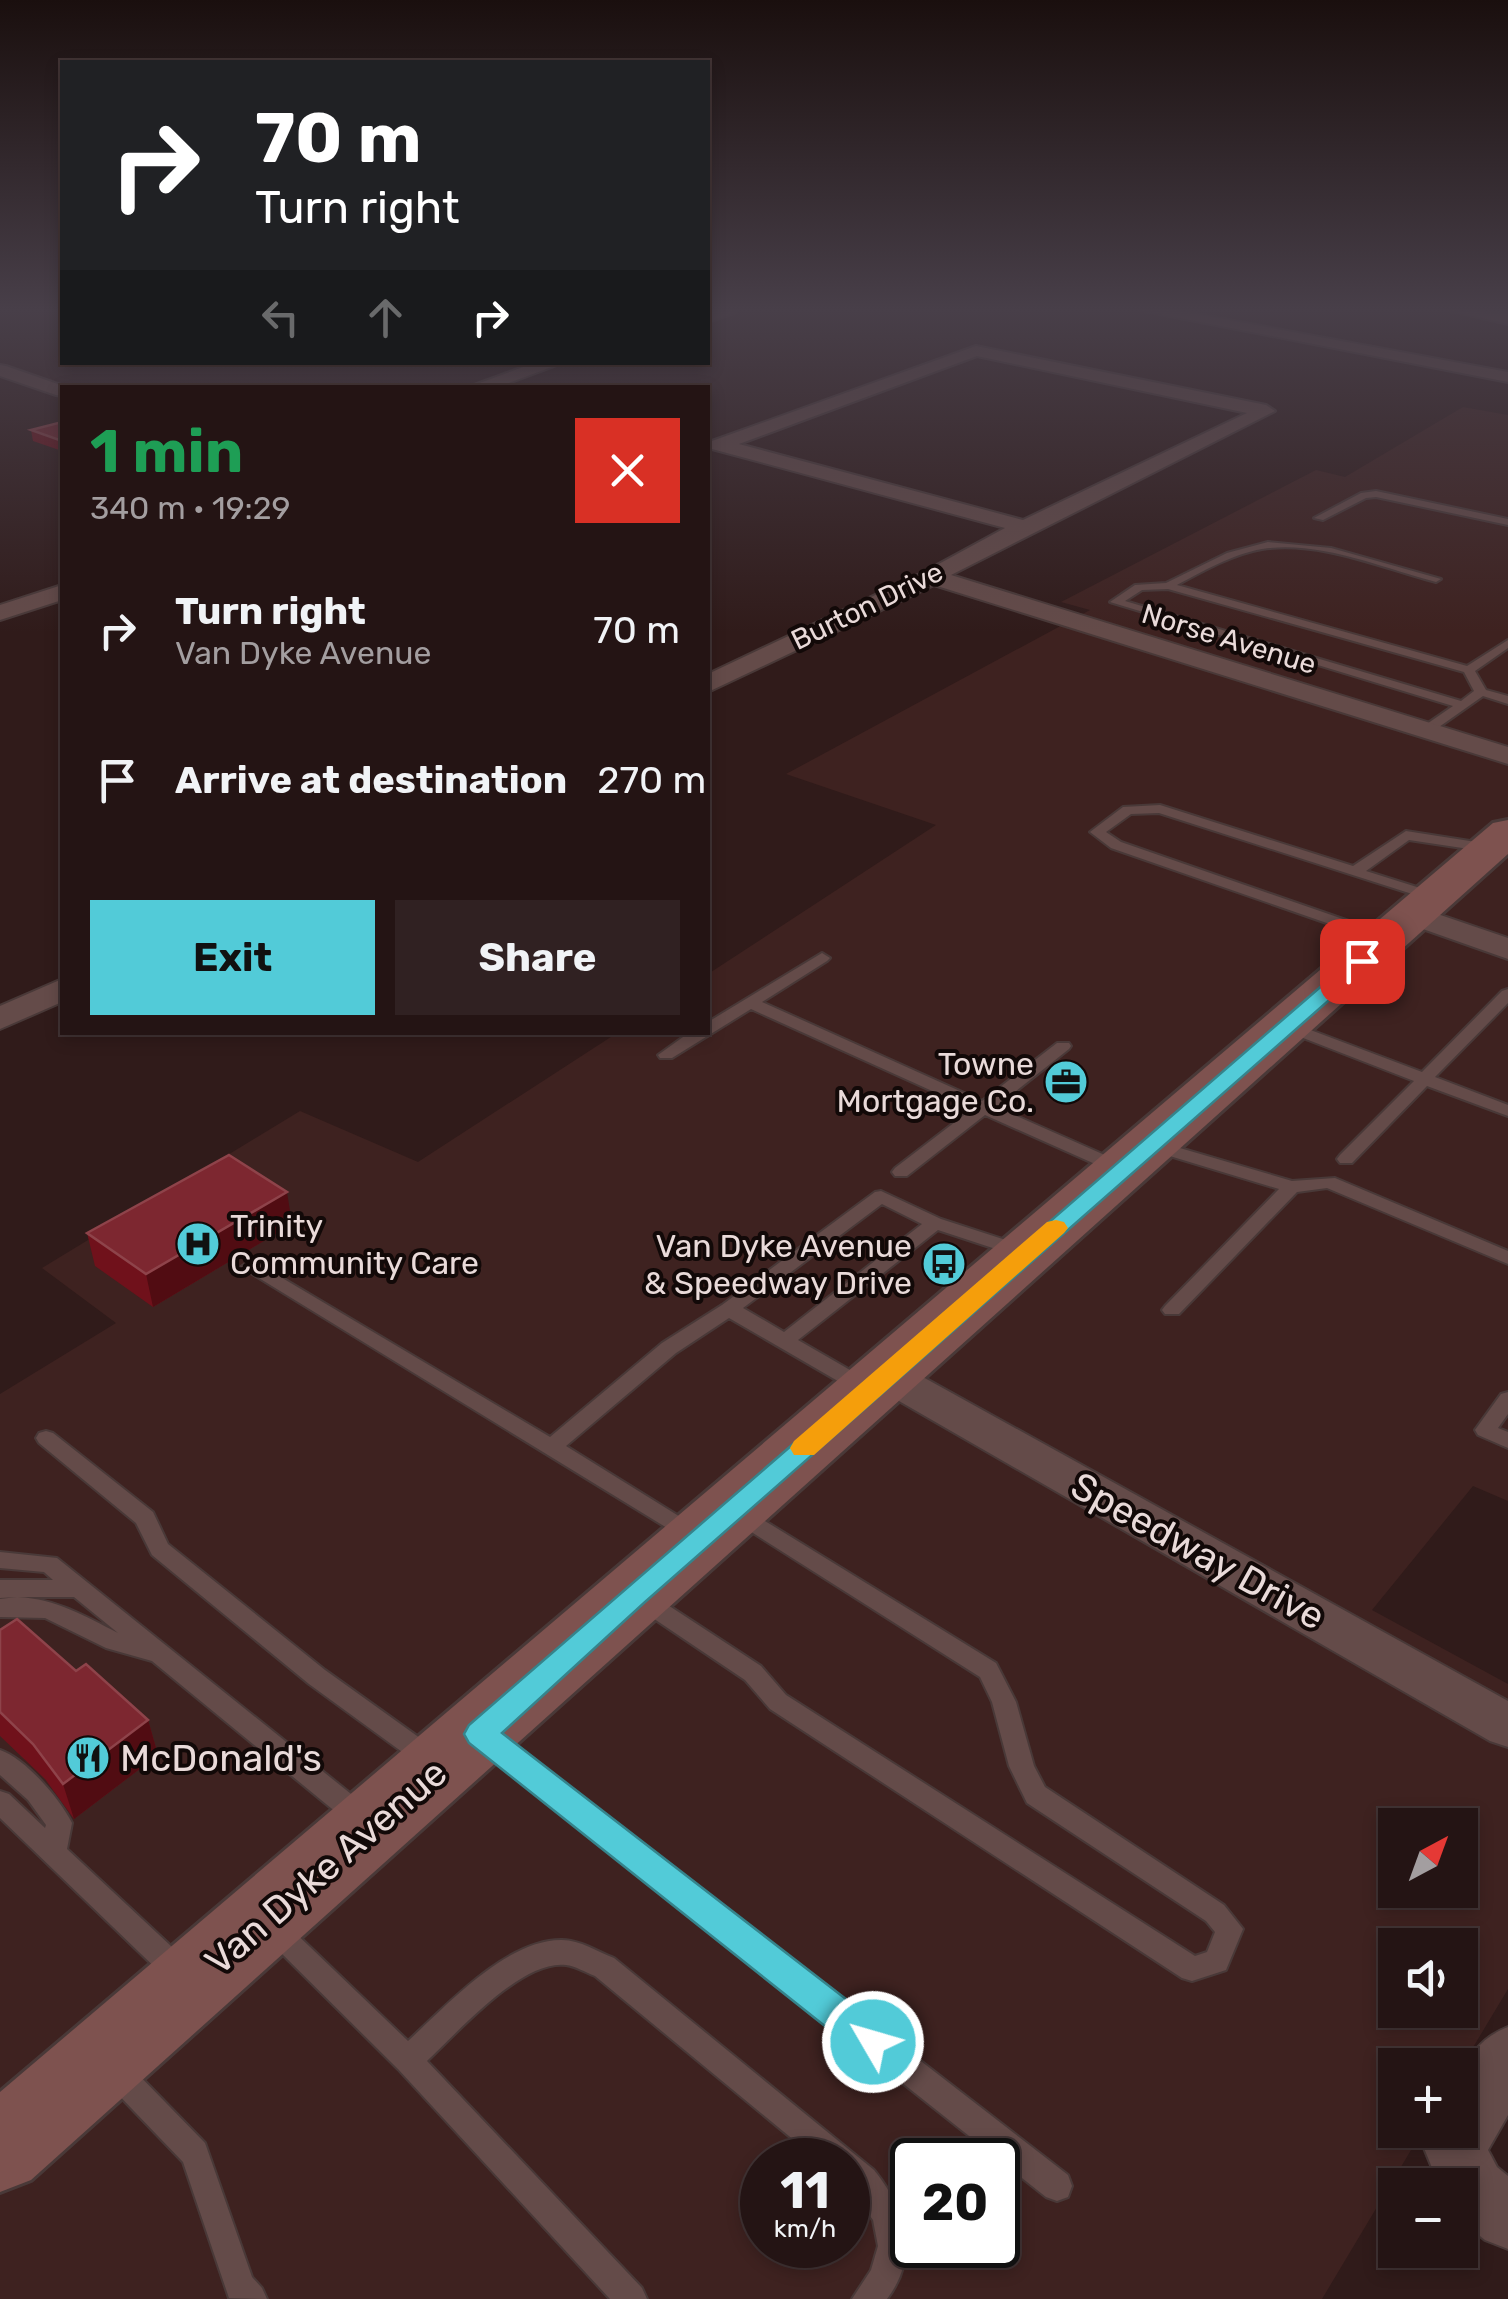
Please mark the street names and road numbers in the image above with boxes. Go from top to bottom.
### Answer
street label: Burton Drive [786,555,948,657]
street label: Norse Avenue [1138,597,1320,681]
street label: Speedway Drive [1063,1462,1333,1640]
street label: Van Dyke Avenue [196,1750,456,1984]

